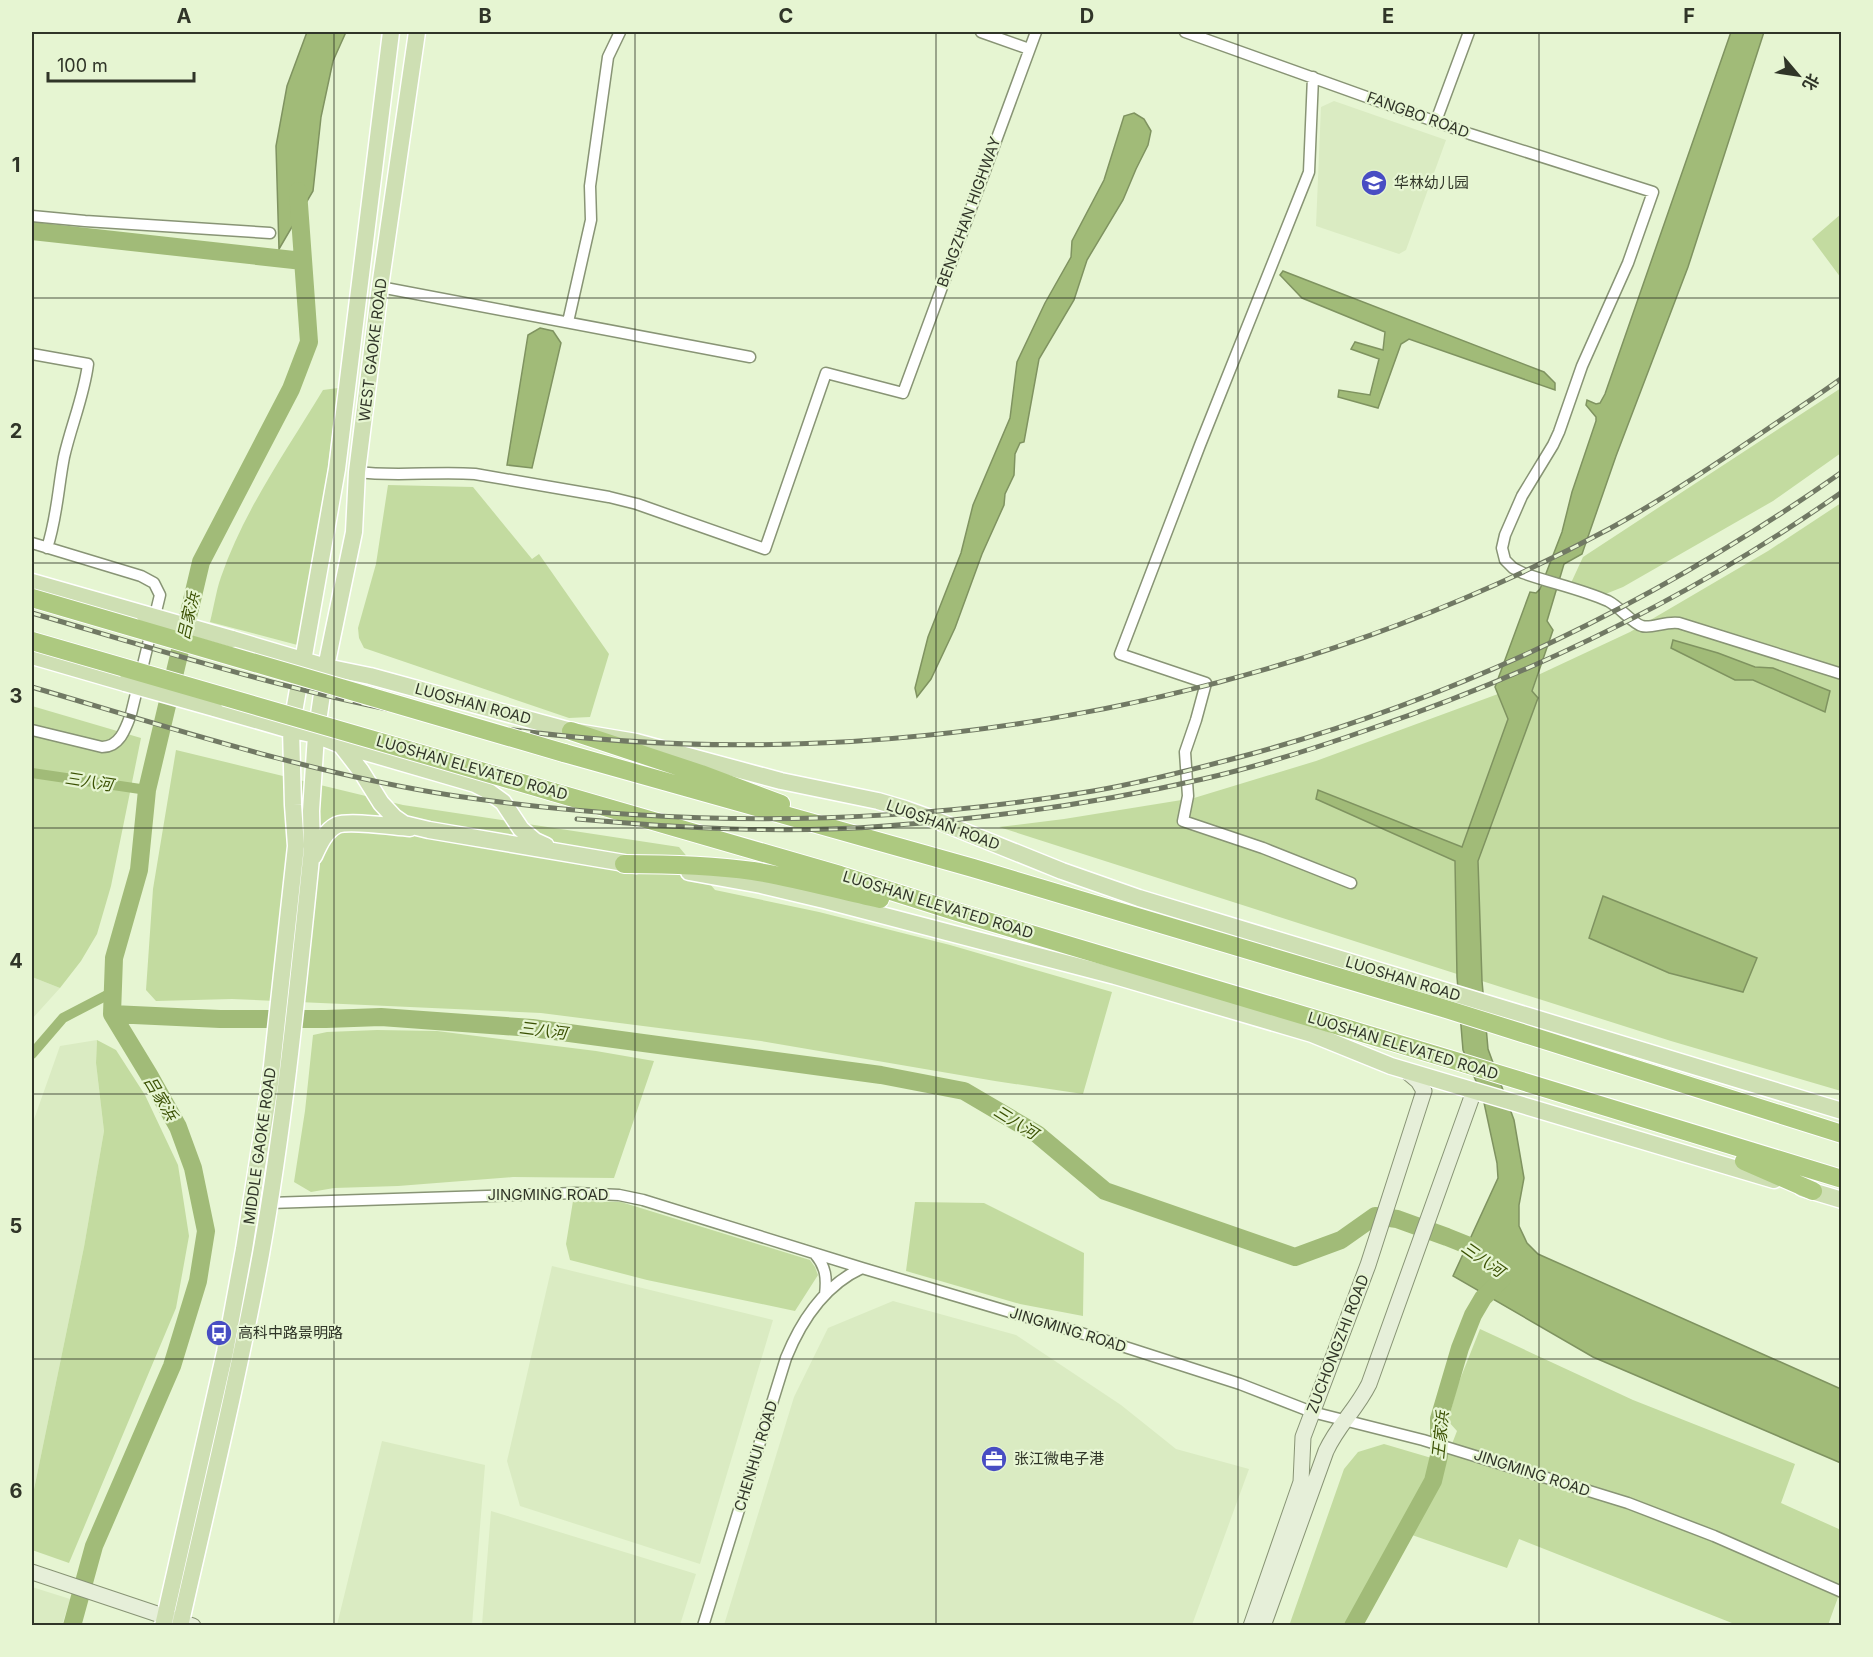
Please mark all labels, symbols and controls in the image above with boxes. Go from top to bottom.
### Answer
text: A [177,4,192,28]
text: B [478,4,492,28]
text: C [779,4,793,28]
text: D [1080,4,1094,28]
text: E [1382,4,1394,28]
text: F [1683,4,1695,28]
scale bar [48,45,194,83]
north arrow [1768,45,1828,105]
text: 100 m [57,55,108,76]
text: 北 [1798,70,1824,94]
street label: FANGBO ROAD [1364,87,1472,142]
street label: BENGZHAN HIGHWAY [932,134,1005,290]
text: 1 [12,153,20,177]
school or university icon: 华林幼儿园 [1359,168,1389,198]
place label: 华林幼儿园 [1394,173,1469,192]
street label: WEST GAOKE ROAD [354,277,391,423]
text: 2 [10,419,22,443]
water label: 吕家浜 [173,588,204,642]
street label: LUOSHAN ROAD [413,679,533,728]
text: 3 [10,684,22,708]
street label: LUOSHAN ELEVATED ROAD [374,731,570,804]
water label: 三八河 [64,767,117,795]
street label: LUOSHAN ROAD [884,795,1003,854]
street label: LUOSHAN ELEVATED ROAD [841,866,1036,943]
text: 4 [9,949,23,973]
street label: LUOSHAN ROAD [1343,952,1463,1005]
street label: LUOSHAN ELEVATED ROAD [1306,1007,1501,1084]
water label: 三八河 [518,1017,571,1043]
street label: MIDDLE GAOKE ROAD [239,1066,280,1226]
water label: 吕家浜 [140,1072,183,1125]
water label: 三八河 [990,1101,1044,1145]
street label: JINGMING ROAD [487,1185,609,1204]
text: 5 [10,1214,22,1238]
water label: 三八河 [1458,1237,1511,1283]
street label: ZUCHONGZHI ROAD [1302,1272,1373,1416]
street label: JINGMING ROAD [1007,1303,1129,1356]
bus stop icon: 高科中路景明路 [204,1318,234,1348]
place label: 高科中路景明路 [238,1323,343,1342]
street label: CHENHUI ROAD [730,1398,781,1514]
water label: 王家浜 [1428,1408,1453,1460]
office icon: 张江微电子港 [979,1444,1009,1474]
street label: JINGMING ROAD [1472,1445,1593,1500]
place label: 张江微电子港 [1014,1449,1104,1468]
text: 6 [10,1479,23,1503]

